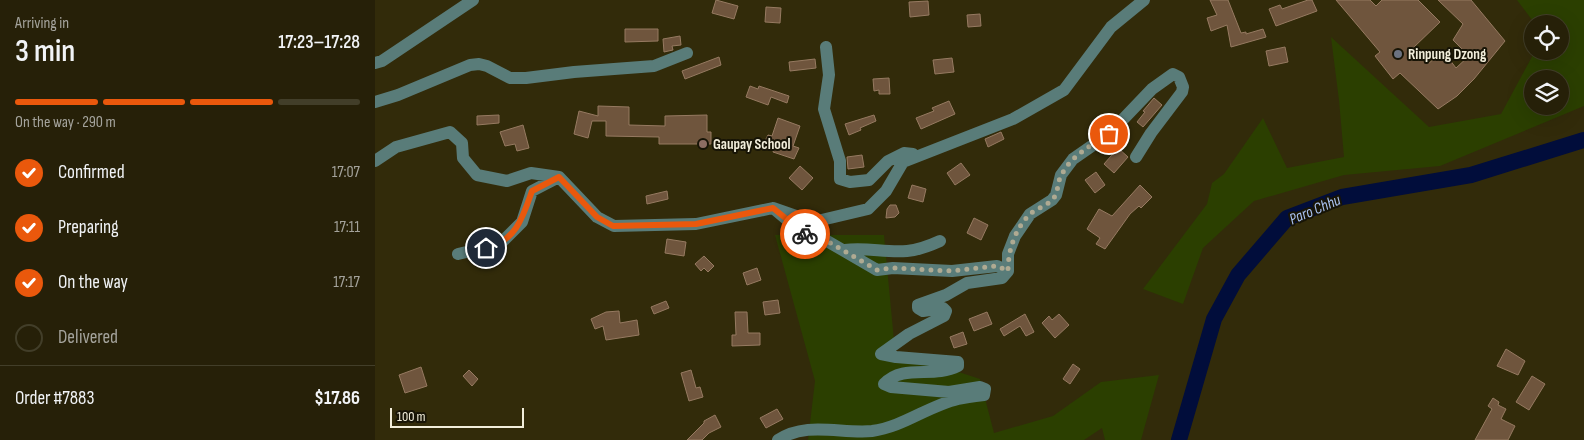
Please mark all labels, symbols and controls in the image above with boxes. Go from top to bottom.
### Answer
text: Arriving in [15,14,69,33]
map controls [1524,15,1569,115]
button: locate [1524,15,1569,60]
text: 17:23–17:28 [278,31,360,54]
text: 3 min [15,32,75,71]
place label: Rinpung Dzong [1408,45,1487,64]
marker: Rinpung Dzong [1392,48,1404,60]
button: layers [1524,70,1569,115]
text: On the way · 290 m [15,113,116,132]
pin [1088,113,1130,155]
icon: bag [1095,120,1123,148]
place label: Gaupay School [713,135,791,154]
marker: Gaupay School [697,138,709,150]
icon: check [15,159,43,187]
text: Confirmed [58,161,125,184]
text: 17:07 [332,163,360,182]
water label: Paro Chhu [1286,191,1344,229]
courier [780,209,830,259]
icon: check [15,214,43,242]
text: Preparing [58,216,119,239]
text: 17:11 [334,218,360,237]
icon: bike [791,220,819,248]
pin [465,227,507,269]
icon: home [472,234,500,262]
icon: check [15,269,43,297]
text: On the way [58,271,128,294]
text: 17:17 [333,273,360,292]
text: Delivered [58,326,118,349]
text: Order #7883 [15,387,94,410]
text: $17.86 [314,387,360,410]
scale bar [390,405,524,428]
text: 100 m [397,408,426,425]

